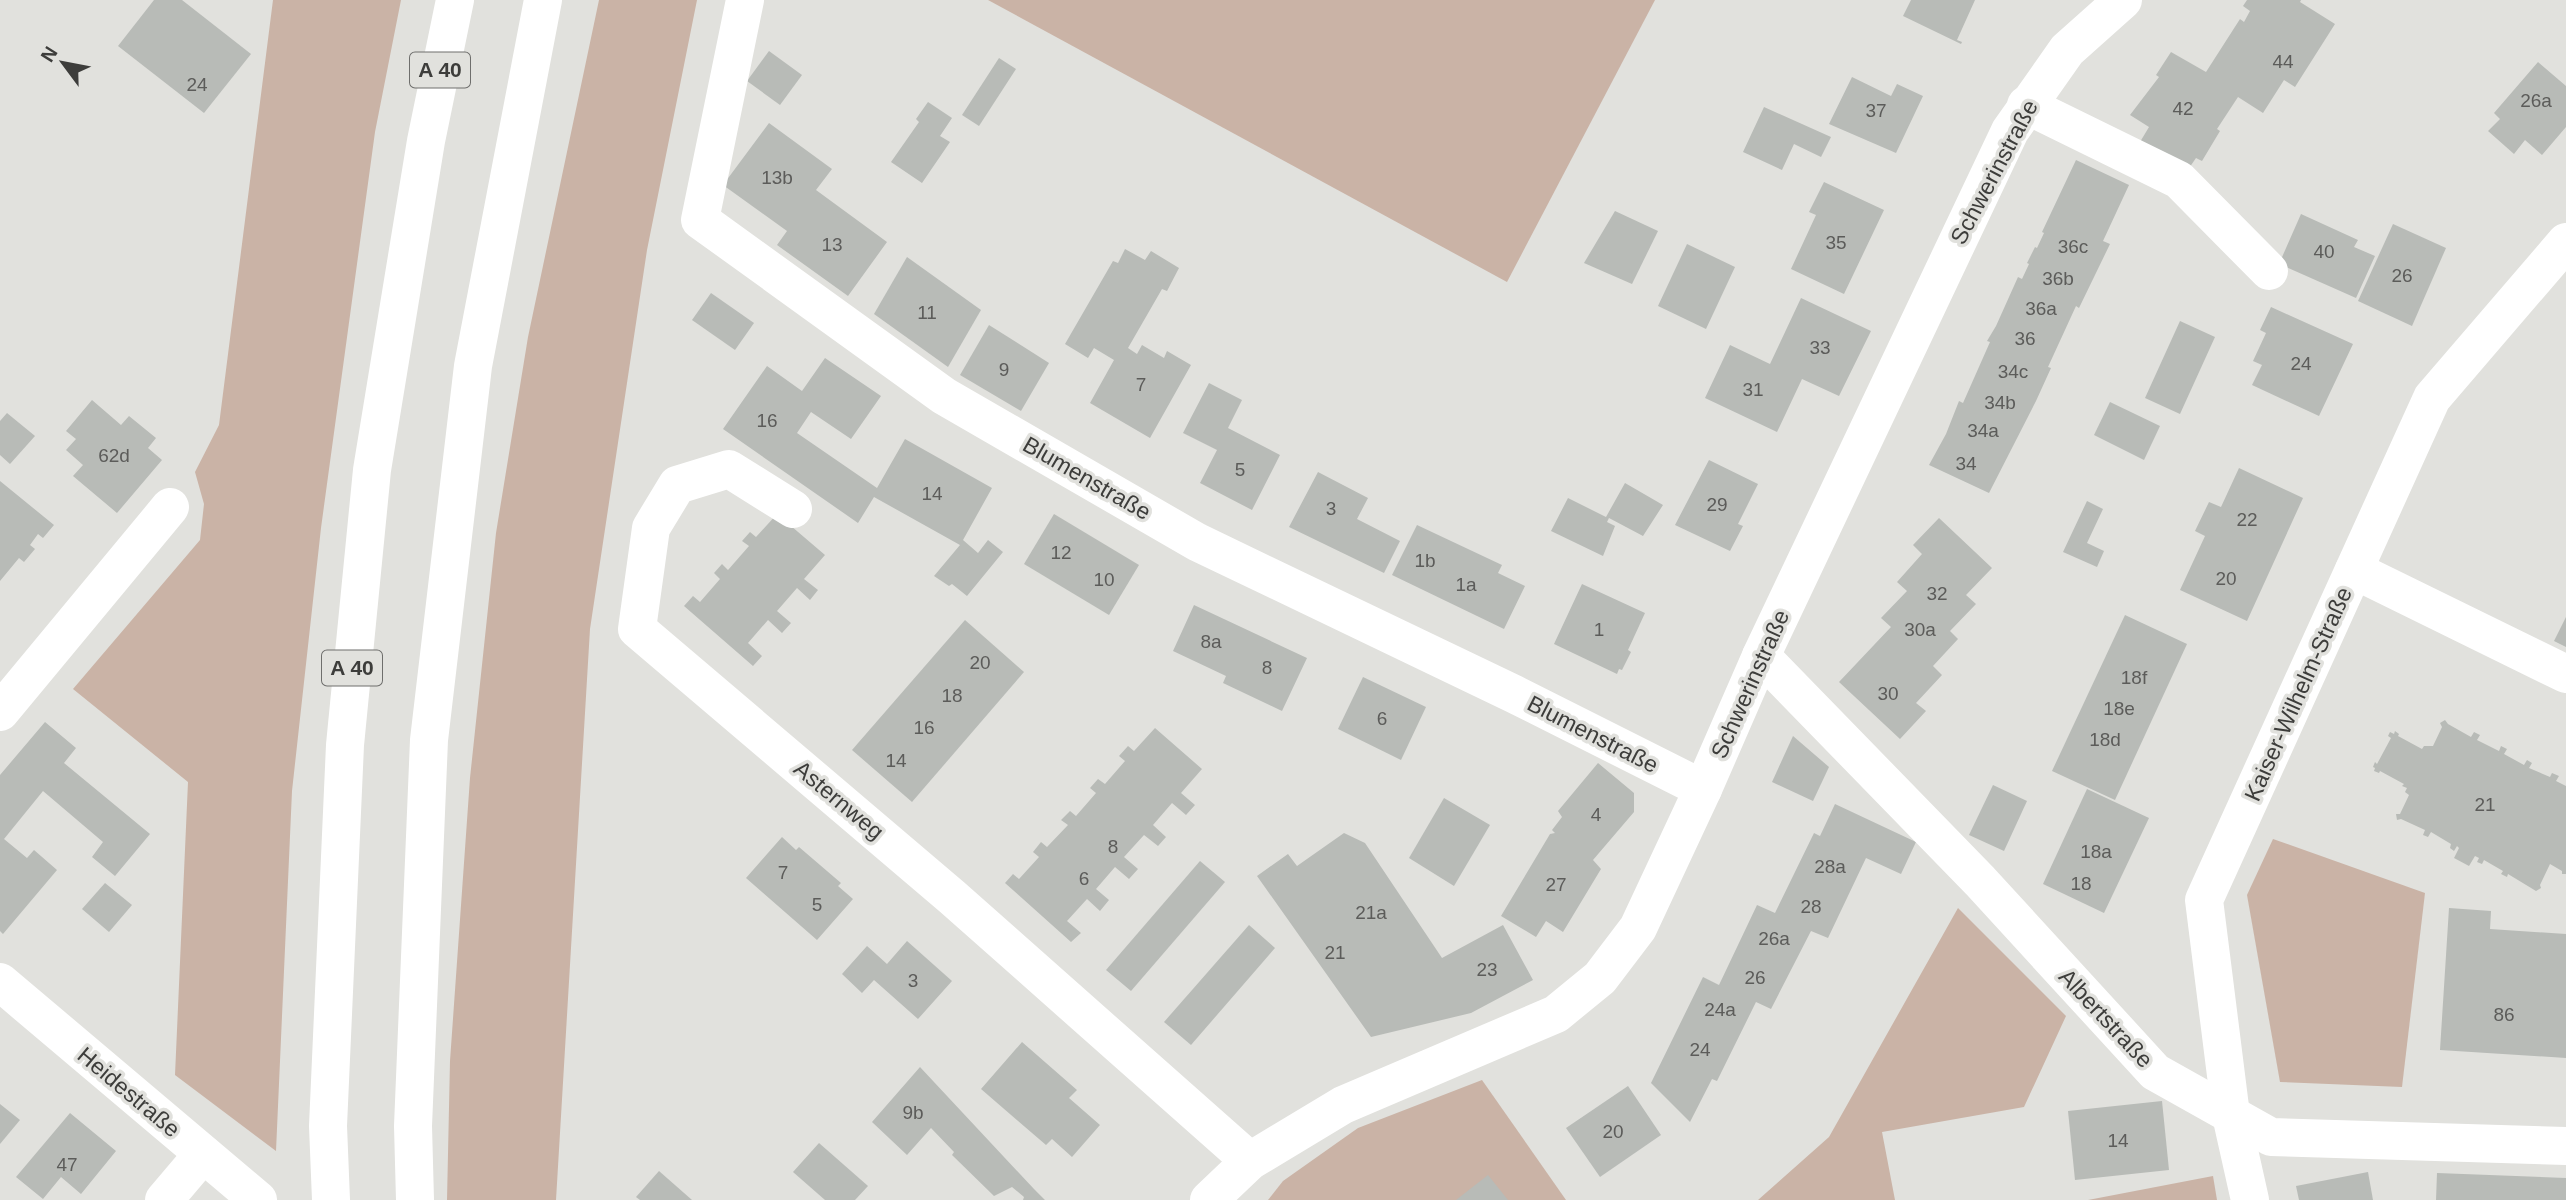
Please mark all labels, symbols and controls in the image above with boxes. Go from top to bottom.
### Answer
north arrow [28,28,98,98]
text: N [36,43,62,66]
house number: 44 [2272,51,2294,72]
road number: A 40 [410,52,470,88]
house number: 24 [186,74,208,95]
house number: 26a [2520,90,2552,111]
street label: Schwerinstraße [1945,95,2043,249]
house number: 42 [2172,98,2194,119]
house number: 37 [1865,100,1887,121]
house number: 13b [761,167,793,188]
house number: 35 [1825,232,1847,253]
house number: 13 [821,234,843,255]
house number: 36c [2058,236,2088,257]
house number: 40 [2313,241,2335,262]
house number: 26 [2391,265,2413,286]
house number: 36b [2042,268,2074,289]
house number: 36a [2025,298,2057,319]
house number: 11 [917,302,937,323]
house number: 36 [2014,328,2036,349]
house number: 33 [1809,337,1831,358]
house number: 24 [2290,353,2312,374]
house number: 9 [999,359,1009,380]
house number: 34c [1998,361,2028,382]
house number: 7 [1136,374,1146,395]
house number: 31 [1742,379,1764,400]
house number: 34b [1984,392,2016,413]
house number: 16 [756,410,778,431]
house number: 34a [1967,420,1999,441]
street label: Blumenstraße [1019,431,1155,525]
house number: 62d [98,445,130,466]
house number: 34 [1955,453,1977,474]
house number: 5 [1235,459,1245,480]
house number: 14 [921,483,943,504]
house number: 29 [1706,494,1728,515]
house number: 3 [1326,498,1336,519]
house number: 22 [2236,509,2258,530]
house number: 12 [1050,542,1072,563]
house number: 1b [1414,550,1436,571]
house number: 20 [2215,568,2237,589]
house number: 10 [1093,569,1115,590]
house number: 1a [1455,574,1477,595]
house number: 32 [1926,583,1948,604]
street label: Kaiser-Wilhelm-Straße [2239,583,2357,805]
street label: Schwerinstraße [1706,606,1794,762]
house number: 1 [1594,619,1604,640]
house number: 30a [1904,619,1936,640]
house number: 8a [1200,631,1222,652]
road number: A 40 [322,650,382,686]
house number: 20 [969,652,991,673]
house number: 8 [1262,657,1272,678]
house number: 18f [2121,667,2148,688]
house number: 30 [1877,683,1899,704]
house number: 18 [941,685,963,706]
street label: Blumenstraße [1523,690,1663,778]
house number: 18e [2103,698,2135,719]
house number: 6 [1377,708,1387,729]
house number: 16 [913,717,935,738]
house number: 18d [2089,729,2121,750]
house number: 14 [885,750,907,771]
street label: Asternweg [789,755,889,845]
house number: 21 [2474,794,2496,815]
house number: 4 [1591,804,1602,825]
house number: 8 [1108,836,1118,857]
house number: 18a [2080,841,2112,862]
house number: 28a [1814,856,1846,877]
house number: 7 [778,862,788,883]
house number: 6 [1079,868,1089,889]
house number: 18 [2070,873,2092,894]
house number: 27 [1545,874,1567,895]
house number: 5 [812,894,822,915]
house number: 28 [1800,896,1822,917]
house number: 21a [1355,902,1387,923]
house number: 26a [1758,928,1790,949]
house number: 21 [1324,942,1346,963]
house number: 23 [1476,959,1498,980]
street label: Albertstraße [2054,963,2158,1073]
house number: 26 [1744,967,1766,988]
house number: 3 [908,970,918,991]
house number: 24a [1704,999,1736,1020]
house number: 86 [2493,1004,2515,1025]
house number: 24 [1689,1039,1711,1060]
street label: Heidestraße [73,1042,185,1142]
house number: 9b [902,1102,924,1123]
house number: 20 [1602,1121,1624,1142]
house number: 14 [2107,1130,2129,1151]
house number: 47 [56,1154,78,1175]

